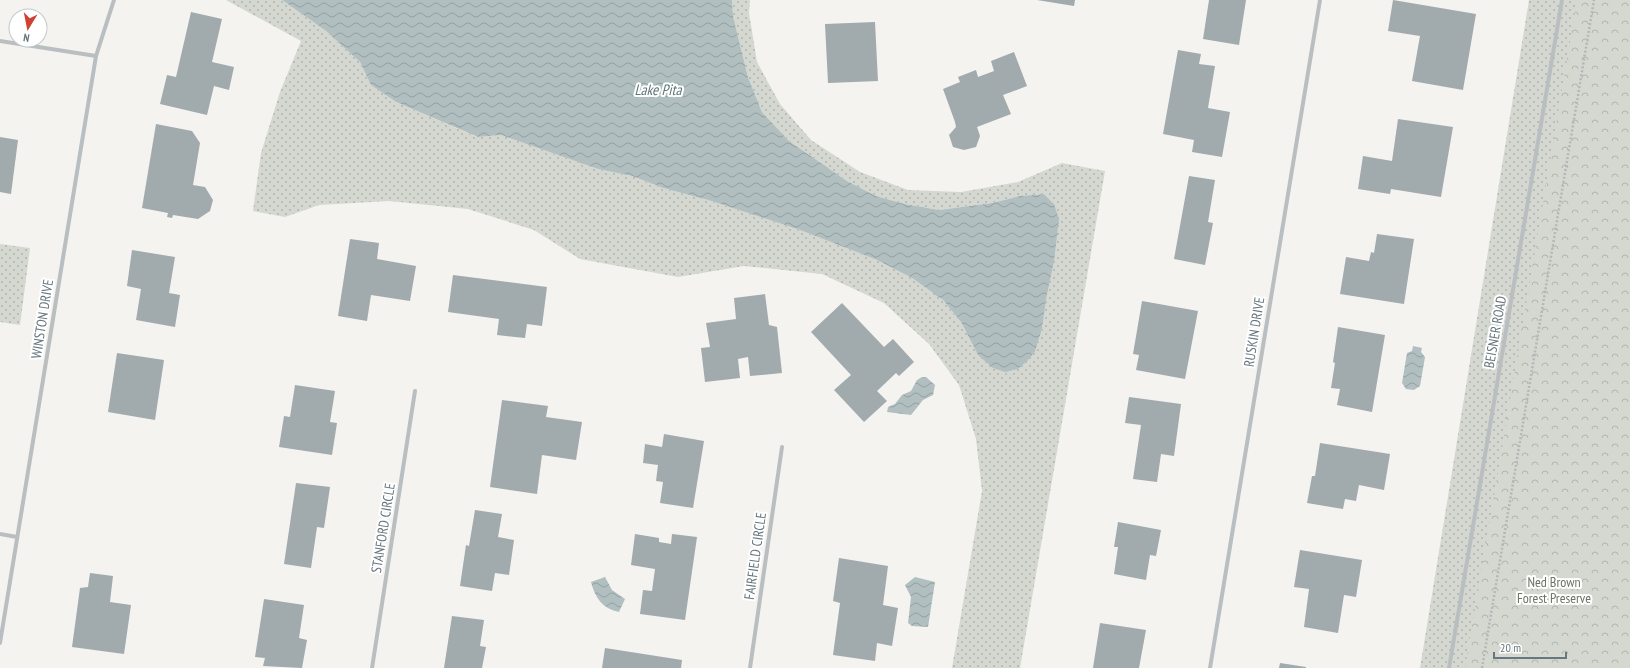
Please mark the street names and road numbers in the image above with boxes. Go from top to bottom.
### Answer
street label: WINSTON DRIVE [27,278,57,360]
street label: BEISNER ROAD [1480,295,1510,369]
street label: RUSKIN DRIVE [1240,296,1268,368]
street label: STANFORD CIRCLE [367,482,399,574]
street label: FAIRFIELD CIRCLE [740,511,770,601]

